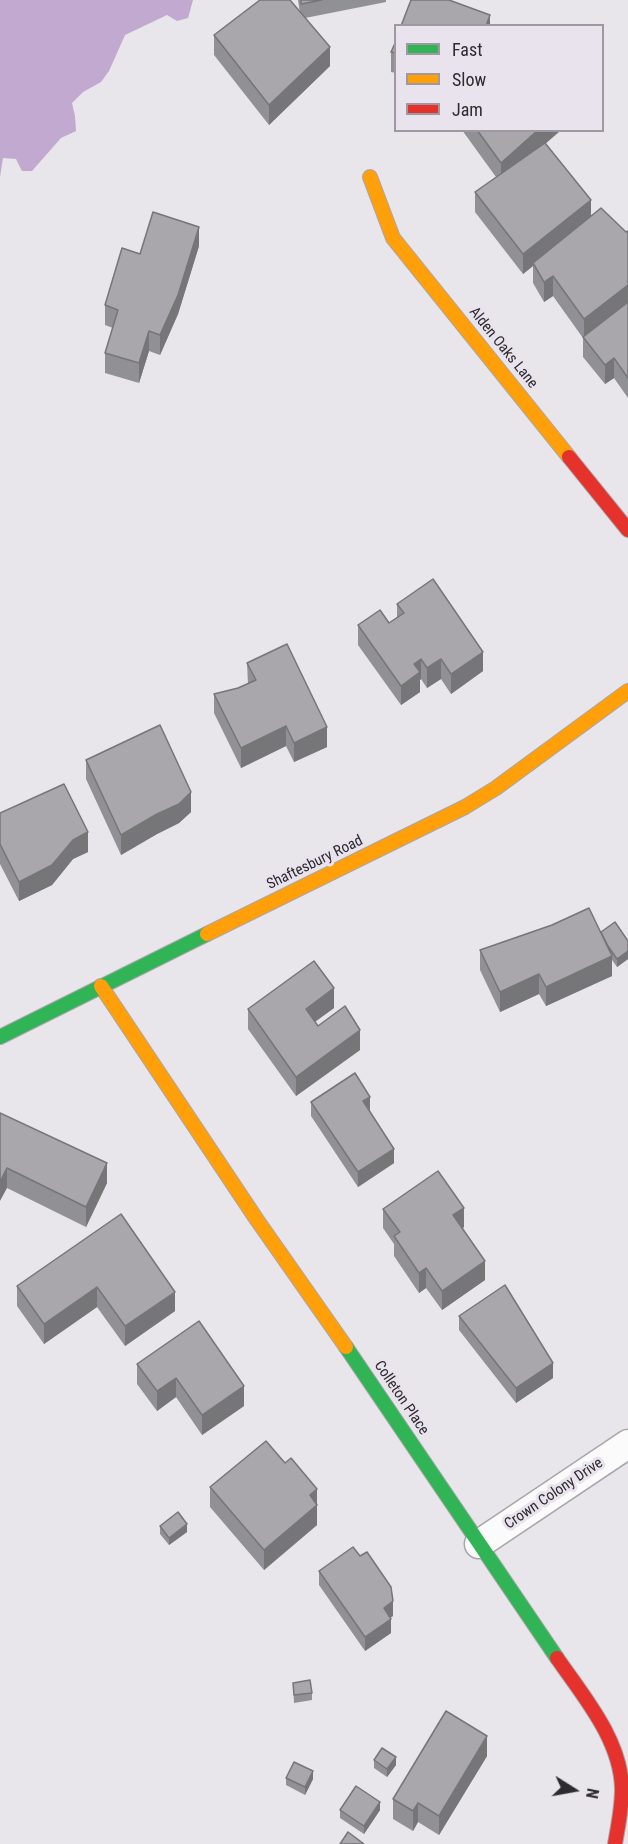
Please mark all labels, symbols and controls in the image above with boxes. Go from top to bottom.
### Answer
legend [394,24,604,132]
text: Fast [452,39,483,60]
text: Slow [452,69,486,90]
text: Jam [452,99,483,120]
street label: Alden Oaks Lane [465,304,541,392]
street label: Shaftesbury Road [264,832,366,894]
street label: Colleton Place [370,1358,432,1438]
street label: Crown Colony Drive [501,1454,607,1534]
north arrow [544,1760,604,1820]
text: N [582,1787,602,1800]

